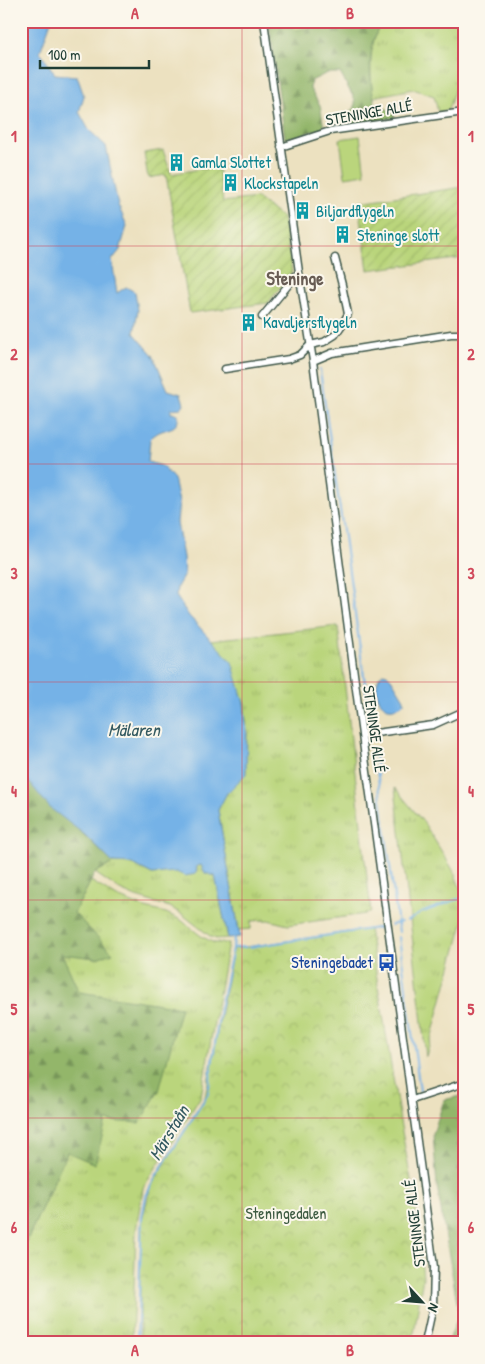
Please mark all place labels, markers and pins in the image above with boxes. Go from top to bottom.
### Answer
place label: Gamla Slottet [191,151,271,173]
building icon: Gamla Slottet [167,152,187,172]
place label: Klockstapeln [244,172,319,194]
building icon: Klockstapeln [220,173,240,193]
place label: Biljardflygeln [316,200,394,222]
building icon: Biljardflygeln [292,201,312,221]
place label: Steninge slott [357,224,440,246]
building icon: Steninge slott [333,225,353,245]
place label: Kavaljersflygeln [263,311,357,333]
building icon: Kavaljersflygeln [239,312,259,332]
place label: Steningebadet [291,951,373,973]
bus stop icon: Steningebadet [377,952,397,972]

